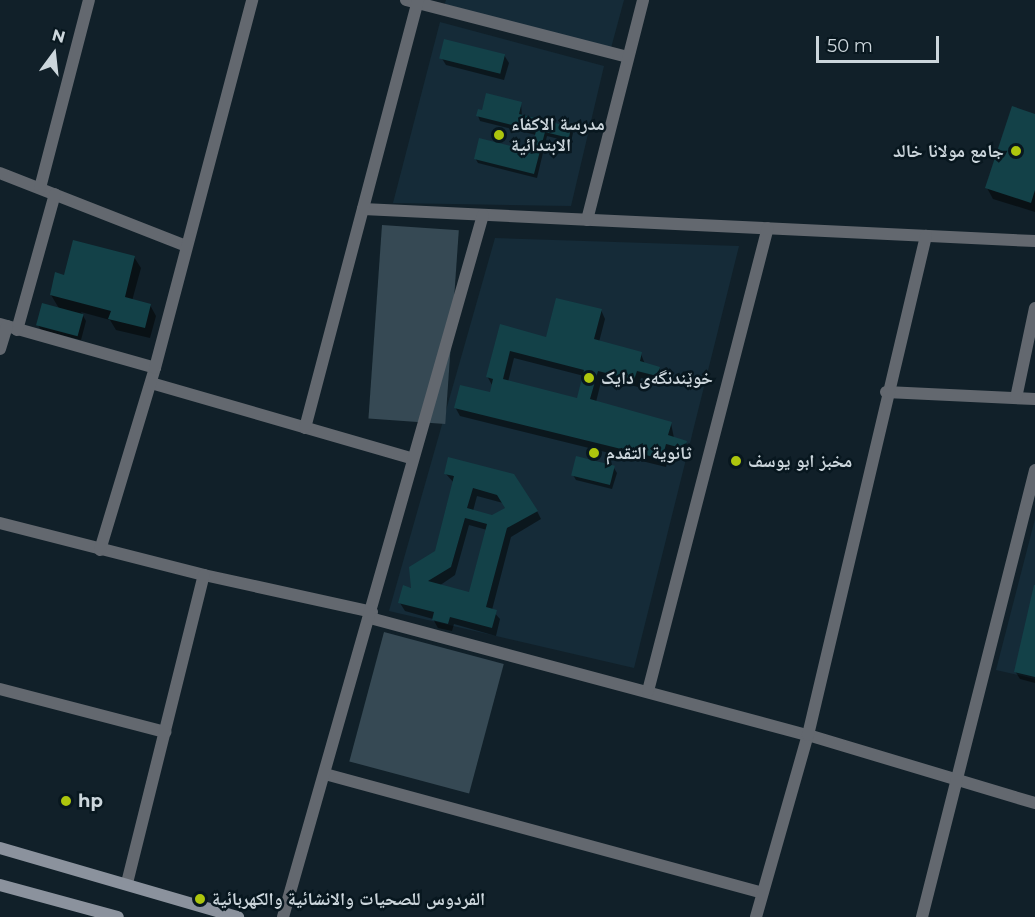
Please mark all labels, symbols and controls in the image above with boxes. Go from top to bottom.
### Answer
north arrow [24,24,84,84]
scale bar [819,24,942,62]
text: N [50,25,67,47]
text: 50 m [827,35,873,57]
place label: مدرسة الاكفاء الابتدائية [511,114,605,156]
marker: مدرسة الاكفاء الابتدائية [492,128,506,142]
place label: جامع مولانا خالد [893,140,1004,162]
marker: جامع مولانا خالد [1009,144,1023,158]
place label: خوێندنگەی دایک [601,367,713,389]
marker: خوێندنگەی دایک [582,371,596,385]
place label: ثانوية التقدم [606,442,691,464]
marker: ثانوية التقدم [587,446,601,460]
place label: مخبز ابو يوسف [748,450,852,472]
marker: مخبز ابو يوسف [729,454,743,468]
place label: hp [78,790,103,812]
marker: hp [59,794,73,808]
place label: الفردوس للصحيات والانشائية والكهربائية [212,888,485,910]
marker: الفردوس للصحيات والانشائية والكهربائية [193,892,207,906]

